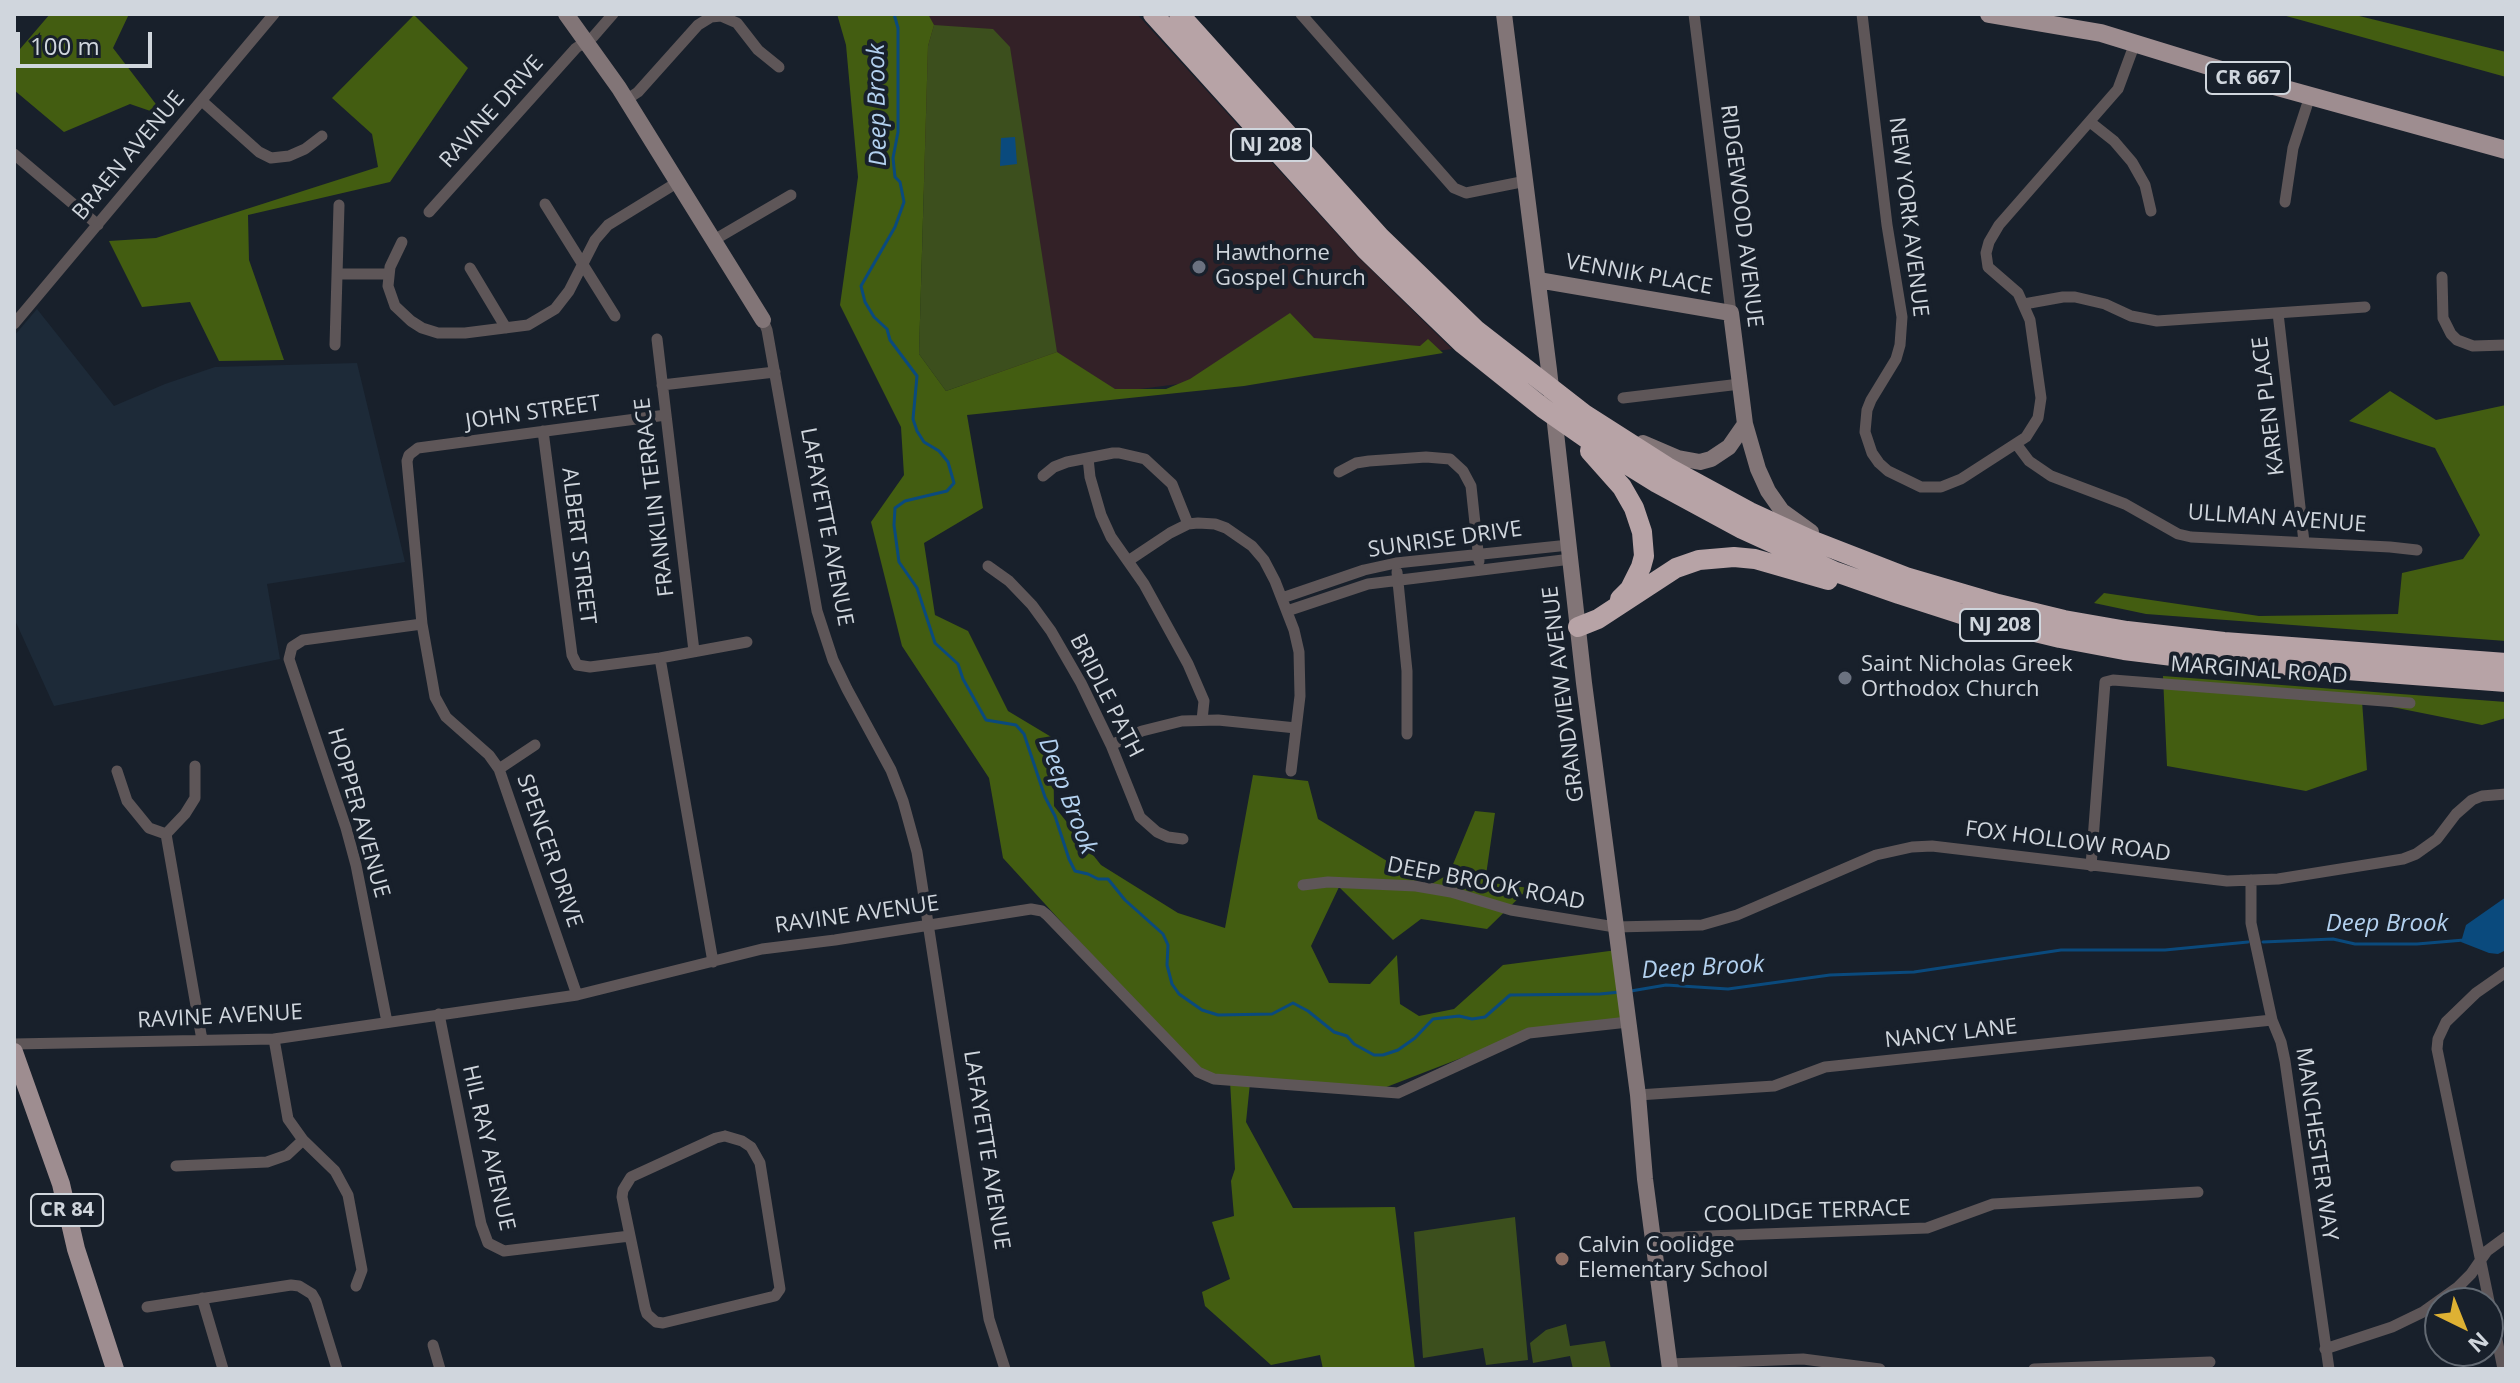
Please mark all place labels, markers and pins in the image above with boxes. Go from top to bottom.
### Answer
place label: Hawthorne Gospel Church [1215,241,1366,292]
marker: Hawthorne Gospel Church [1190,258,1208,276]
place label: Saint Nicholas Greek Orthodox Church [1861,652,2073,704]
marker: Saint Nicholas Greek Orthodox Church [1836,669,1854,687]
place label: Calvin Coolidge Elementary School [1578,1233,1768,1284]
marker: Calvin Coolidge Elementary School [1553,1250,1571,1268]

